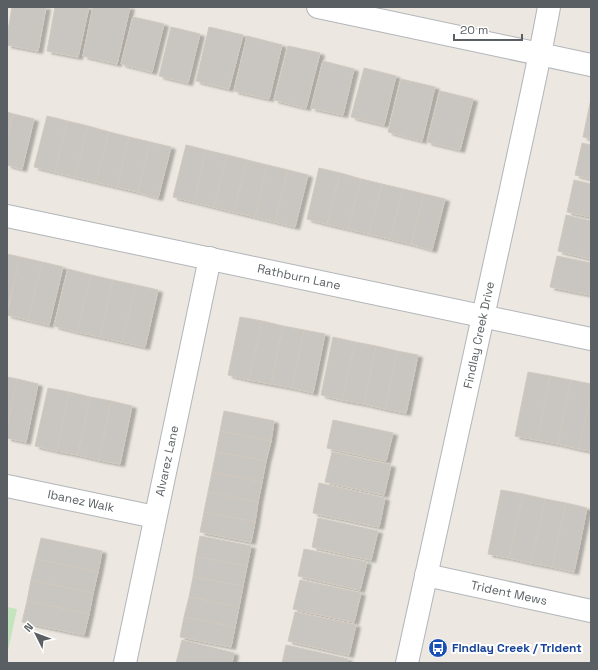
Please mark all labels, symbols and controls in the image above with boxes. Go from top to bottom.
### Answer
scale bar [454,16,522,42]
text: 20 m [460,22,488,38]
street label: Rathburn Lane [256,260,342,294]
street label: Findlay Creek Drive [460,280,498,390]
street label: Alvarez Lane [152,424,182,498]
street label: Ibanez Walk [46,486,116,516]
street label: Trident Mews [469,577,549,609]
north arrow [16,614,56,654]
text: N [21,620,36,635]
bus stop icon: Findlay Creek / Trident [427,637,449,659]
place label: Findlay Creek / Trident [452,640,582,656]

